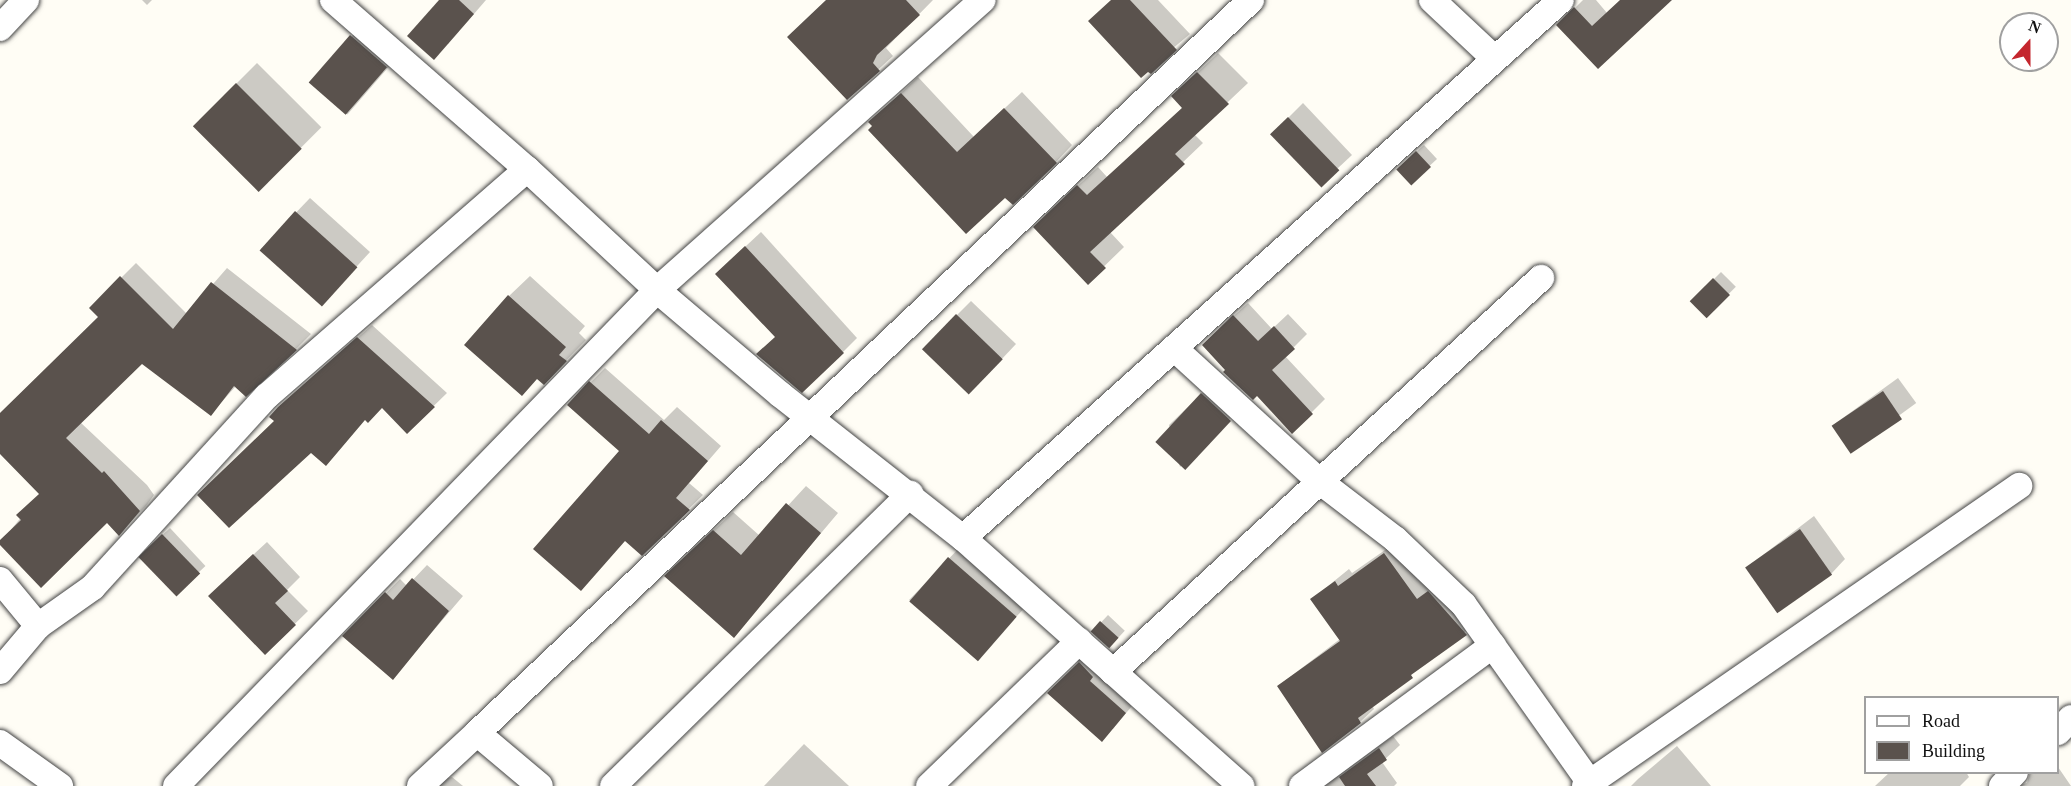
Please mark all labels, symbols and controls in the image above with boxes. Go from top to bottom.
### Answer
north arrow [1999,12,2059,72]
text: N [2026,17,2043,37]
legend [1864,696,2059,774]
text: Road [1922,711,1960,731]
text: Building [1922,741,1985,761]

